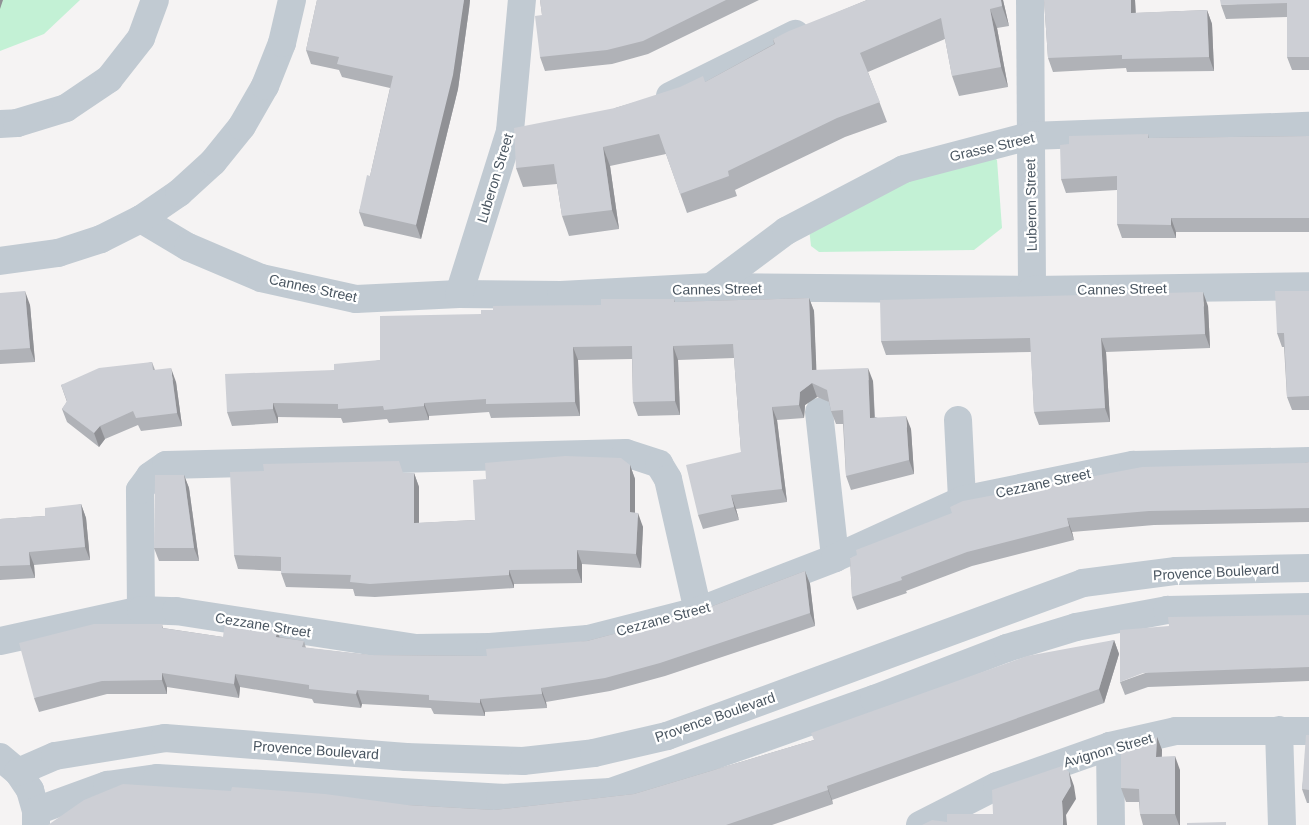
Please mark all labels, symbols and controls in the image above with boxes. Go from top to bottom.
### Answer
street label: Grasse Street [948,129,1036,165]
street label: Luberon Street [473,131,517,225]
street label: Luberon Street [1022,159,1040,251]
street label: Cannes Street [267,270,359,306]
street label: Cannes Street [672,280,762,298]
street label: Cannes Street [1077,280,1167,298]
street label: Cezzane Street [994,465,1092,501]
street label: Provence Boulevard [1153,560,1279,584]
street label: Cezzane Street [614,598,712,640]
street label: Cezzane Street [214,609,312,641]
street label: Provence Boulevard [653,689,777,745]
street label: Avignon Street [1062,729,1154,771]
street label: Provence Boulevard [253,737,379,763]

